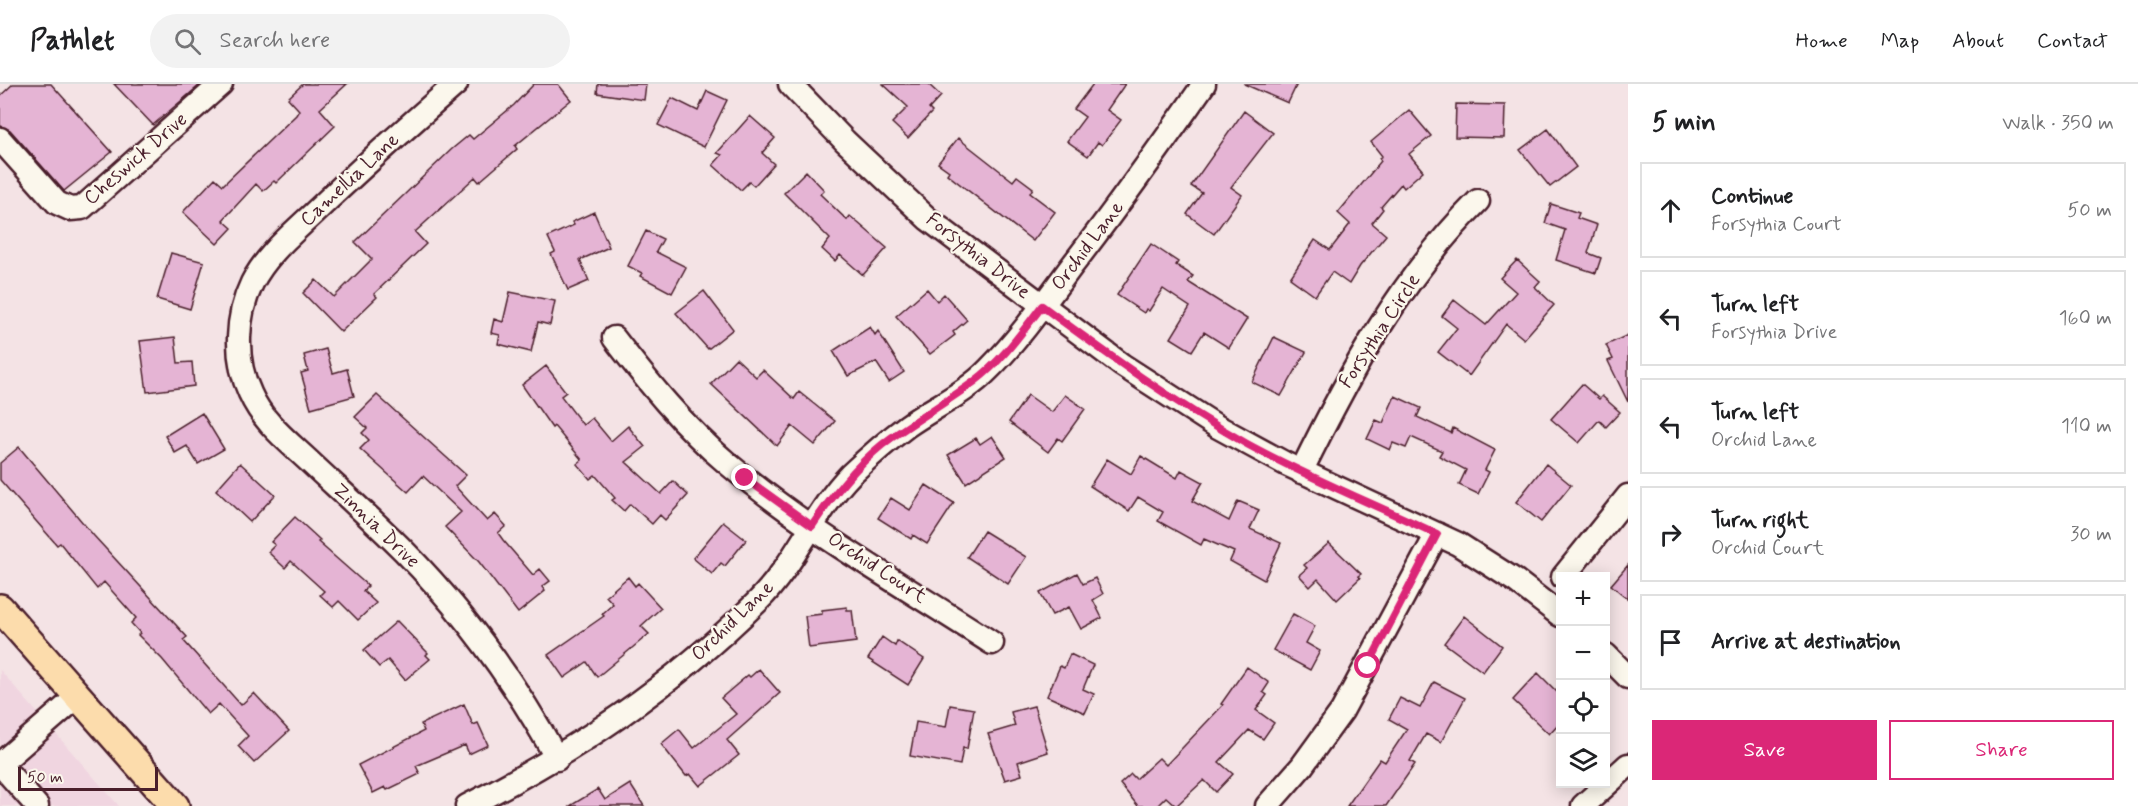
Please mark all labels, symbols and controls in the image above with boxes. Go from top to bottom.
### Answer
search box [150,14,570,68]
text: Pathlet [30,23,114,60]
icon: search [171,25,204,58]
text: Search here [219,27,330,55]
text: Home [1796,27,1848,55]
text: Map [1881,27,1919,55]
text: About [1952,27,2004,55]
text: Contact [2037,27,2108,55]
street label: Cheswick Drive [78,106,194,212]
text: 5 min [1652,106,1716,140]
text: Walk · 350 m [2002,110,2114,137]
street label: Camellia Lane [294,127,406,233]
text: Continue [1711,183,1793,211]
icon: ahead [1654,194,1687,227]
street label: Orchid Lane [1045,196,1131,296]
text: 50 m [2067,197,2112,224]
street label: Forsythia Drive [920,207,1036,306]
text: Forsythia Court [1711,211,1842,238]
street label: Forsythia Circle [1333,268,1427,394]
text: Turn left [1711,291,1799,319]
icon: left [1654,302,1687,335]
text: 160 m [2059,305,2112,332]
text: Forsythia Drive [1711,319,1837,346]
text: Turn left [1711,399,1799,427]
icon: left [1654,410,1687,443]
text: 110 m [2061,413,2112,440]
text: Orchid Lane [1711,427,1817,454]
route end [731,464,757,490]
street label: Zinnia Drive [326,477,426,575]
text: Turn right [1711,507,1809,535]
icon: right [1654,518,1687,551]
text: 30 m [2070,521,2112,548]
street label: Orchid Court [822,526,932,610]
text: Orchid Court [1711,535,1824,562]
map controls [1556,572,1610,788]
button: + [1556,572,1610,626]
street label: Orchid Lane [686,575,780,667]
button: − [1556,626,1610,680]
icon: arrive [1654,626,1687,659]
text: Arrive at destination [1711,628,1901,656]
route start [1354,652,1380,678]
button: locate [1556,680,1610,734]
button: Save [1652,720,1877,780]
button: Share [1889,720,2114,780]
button: layers [1556,734,1610,788]
scale bar [18,764,158,792]
text: 50 m [27,767,63,788]

